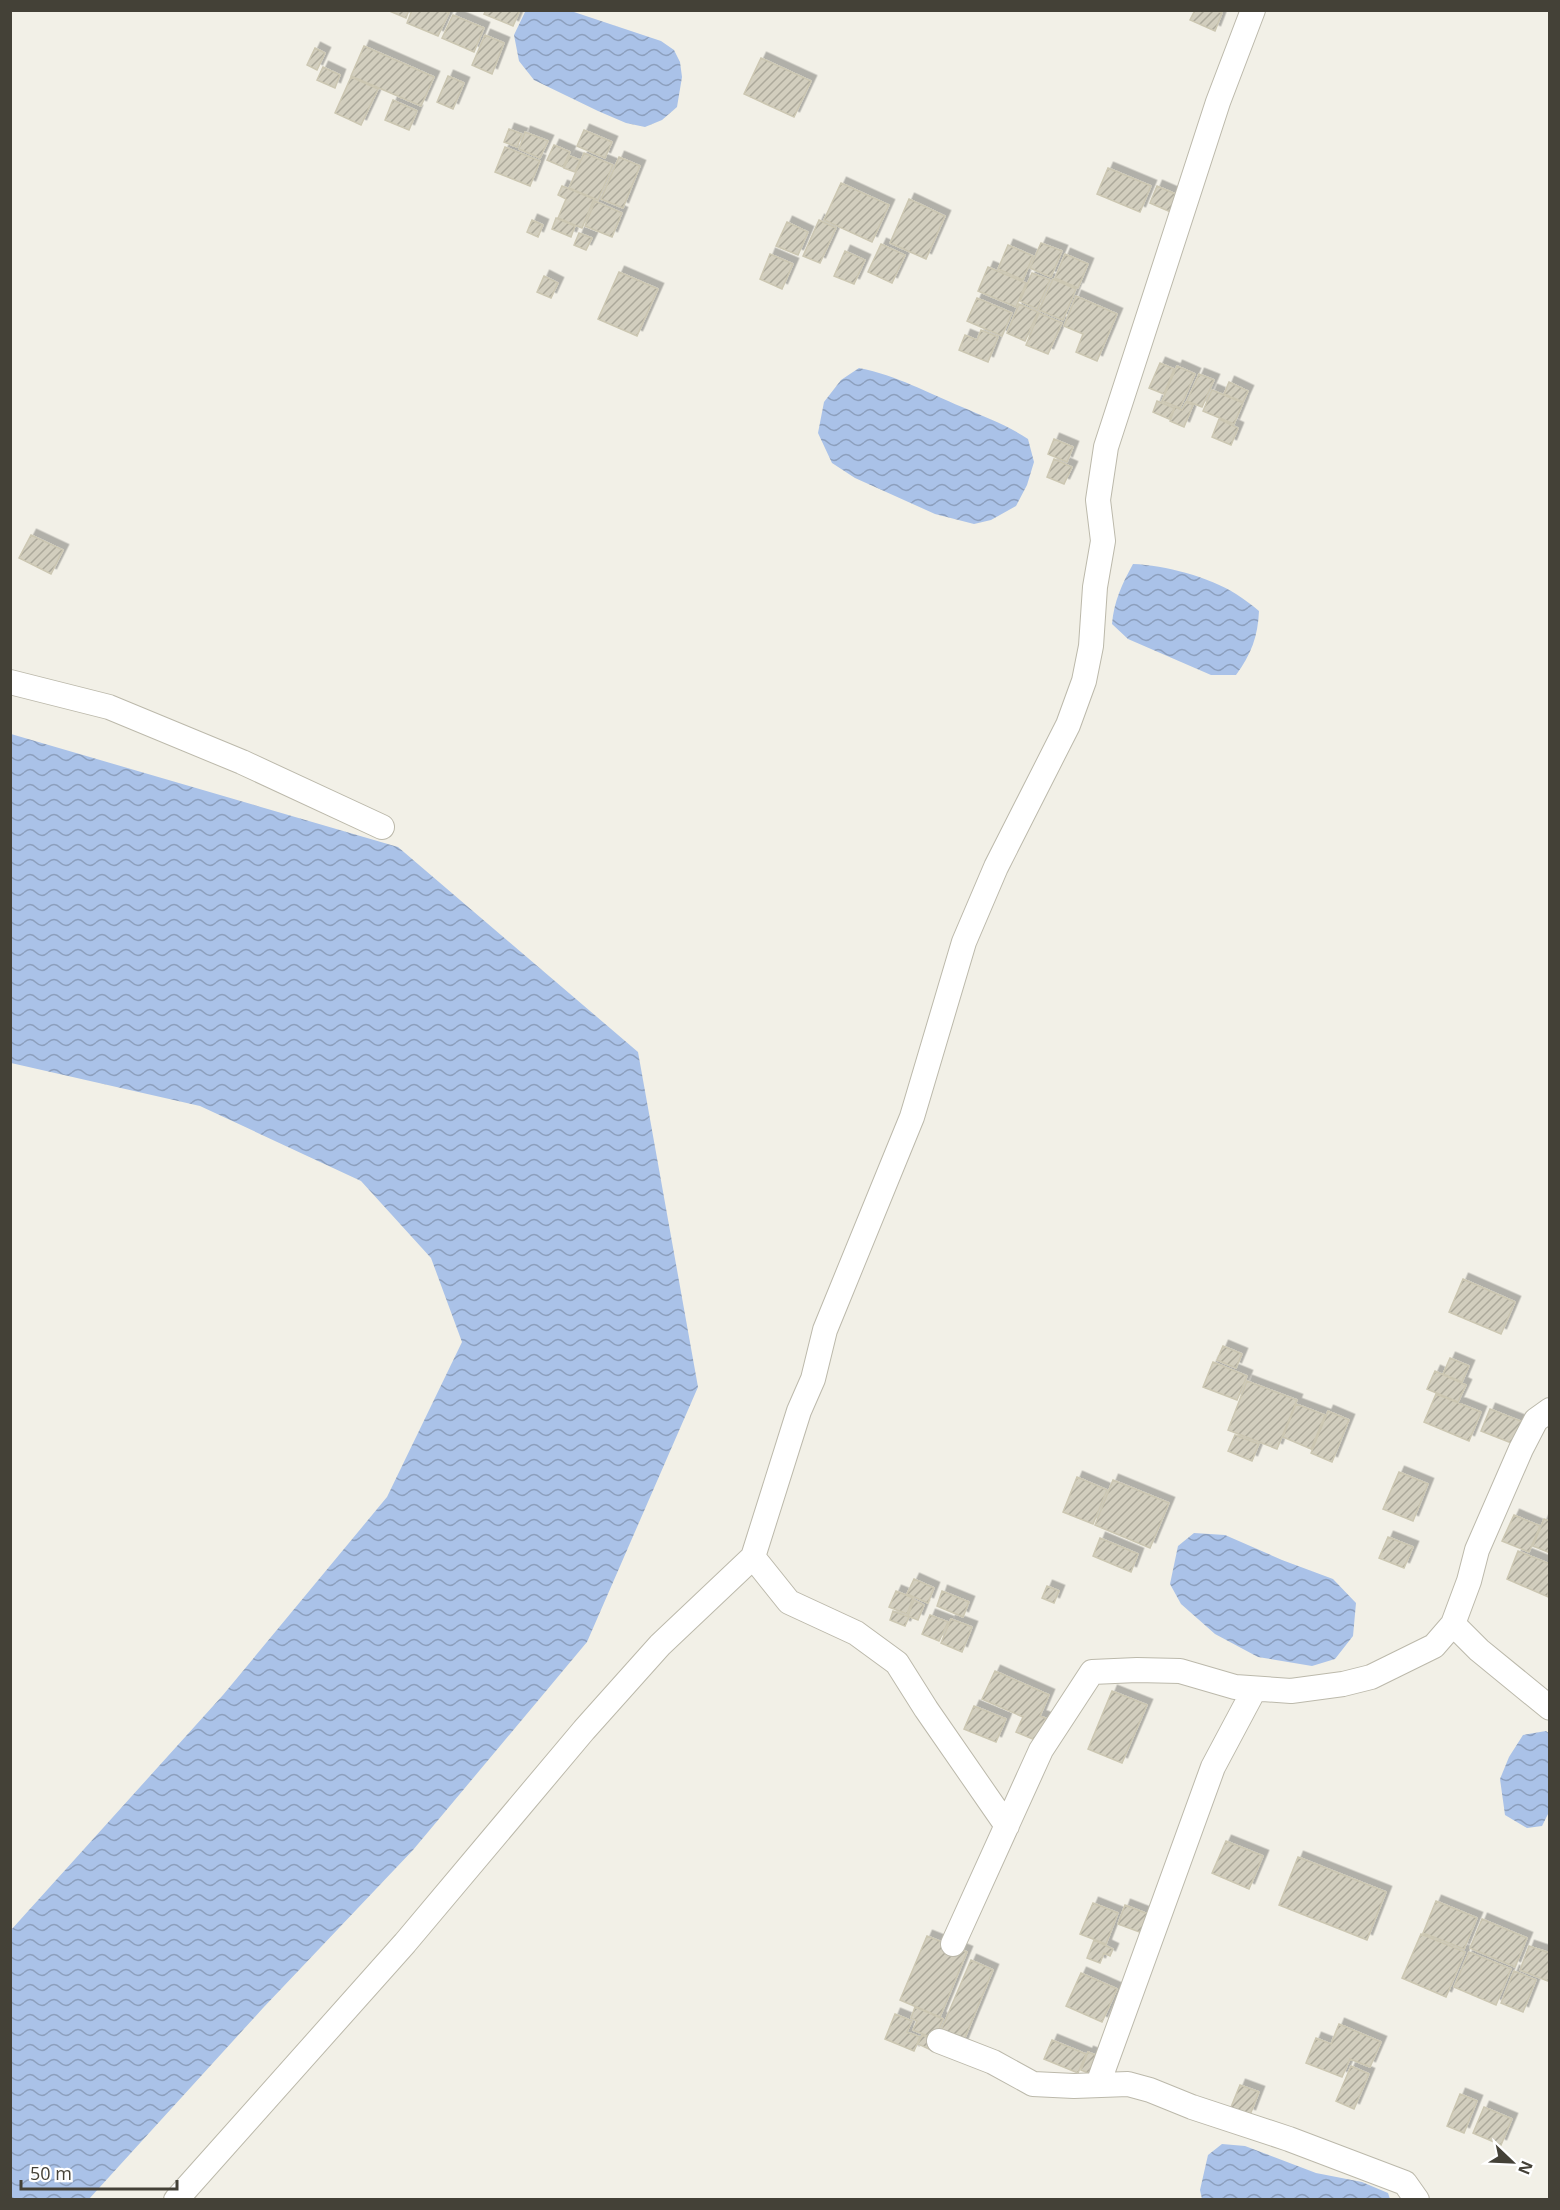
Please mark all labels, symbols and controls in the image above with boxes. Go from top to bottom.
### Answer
north arrow [1482,2132,1542,2192]
scale bar [21,2153,177,2191]
text: N [1513,2158,1538,2178]
text: 50 m [30,2161,72,2185]

